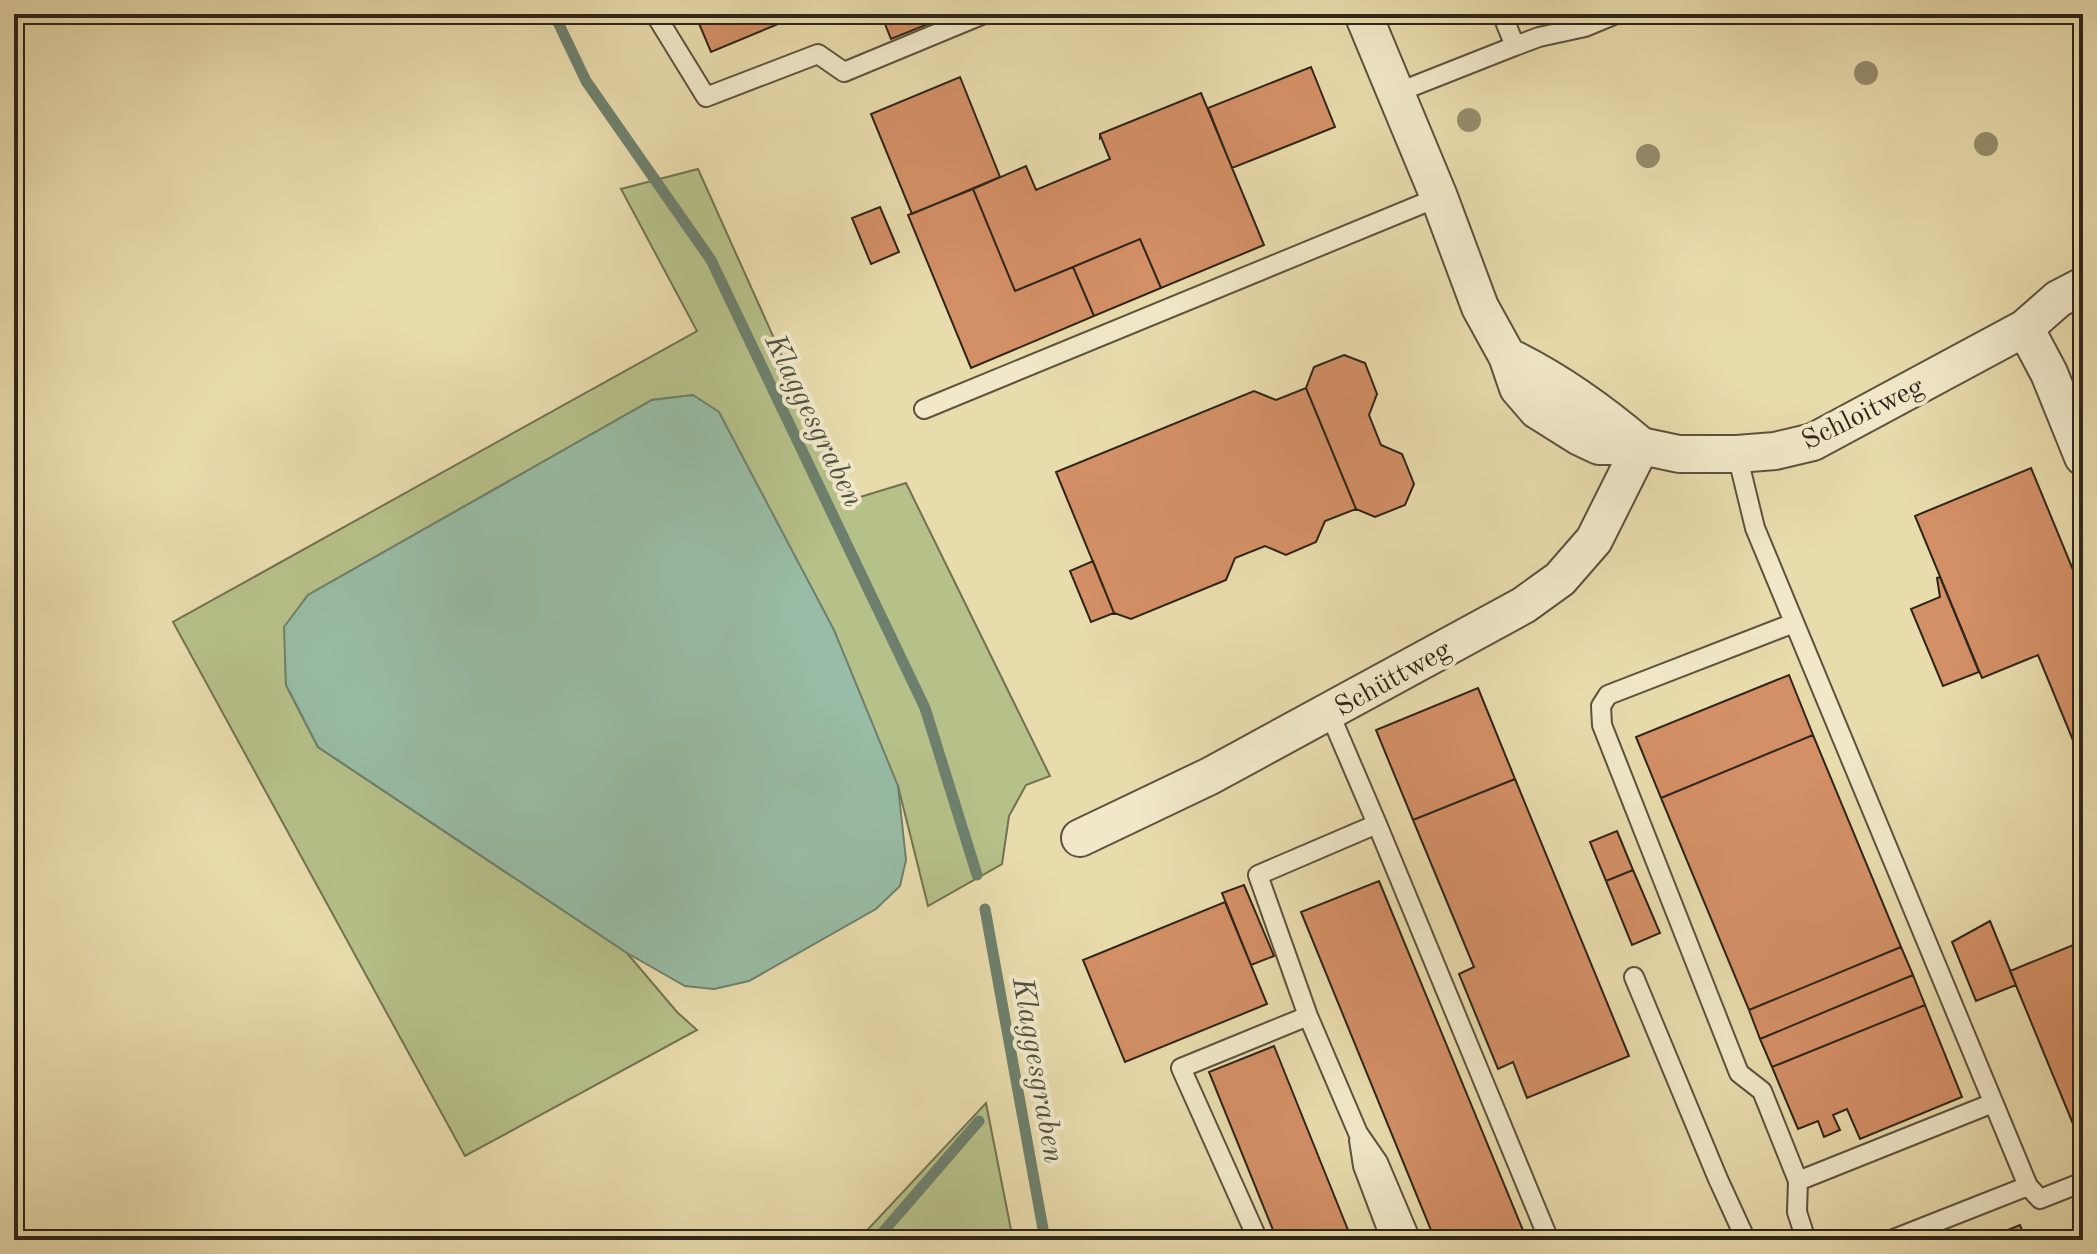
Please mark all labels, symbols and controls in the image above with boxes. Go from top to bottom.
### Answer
water label: Klaggesgraben [758,329,868,512]
street label: Schloitweg [1798,373,1929,456]
street label: Schüttweg [1331,636,1456,723]
water label: Klaggesgraben [1006,974,1068,1166]

